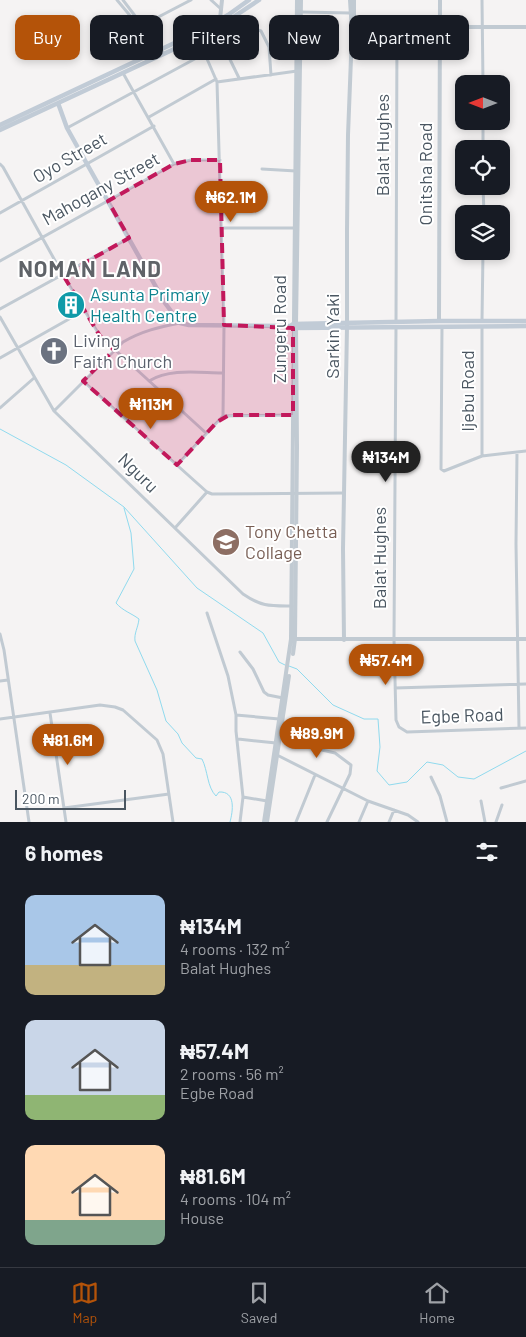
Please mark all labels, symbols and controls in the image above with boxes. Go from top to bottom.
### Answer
chip: Buy [15,15,80,60]
chip: Rent [90,15,163,60]
chip: Filters [173,15,259,60]
chip: New [269,15,339,60]
chip: Apartment [349,15,469,60]
north arrow [455,75,510,130]
map controls [455,75,510,260]
street label: Balat Hughes [371,94,393,196]
street label: Onitsha Road [414,123,436,226]
street label: Oyo Street [29,127,110,187]
button: locate [455,140,510,195]
street label: Mahogany Street [38,147,163,229]
pin: ₦62.1M [190,180,272,223]
text: ₦62.1M [206,187,256,206]
button: layers [455,205,510,260]
district label: NOMAN LAND [18,255,162,281]
street label: Zungeru Road [268,275,290,383]
place label: Asunta Primary Health Centre [90,283,210,326]
building icon: Asunta Primary Health Centre [56,290,86,320]
street label: Sarkin Yaki [321,293,343,379]
place label: Living Faith Church [73,329,172,372]
church icon: Living Faith Church [39,336,69,366]
street label: Ijebu Road [456,350,478,432]
pin: ₦113M [116,388,186,430]
text: ₦113M [129,394,173,413]
pin: ₦134M [351,440,421,483]
text: ₦134M [363,447,409,466]
street label: Nguru [114,448,163,497]
street label: Balat Hughes [368,507,390,609]
place label: Tony Chetta Collage [245,520,338,563]
school or university icon: Tony Chetta Collage [211,527,241,557]
pin: ₦57.4M [345,644,427,686]
text: ₦57.4M [360,650,412,669]
street label: Egbe Road [420,703,504,727]
pin: ₦89.9M [276,716,358,759]
text: ₦89.9M [291,723,343,742]
pin: ₦81.6M [27,724,109,766]
text: ₦81.6M [43,730,93,749]
scale bar [15,787,126,810]
text: 200 m [22,790,60,807]
icon: filters [473,838,501,866]
text: 6 homes [25,840,103,865]
text: ₦134M [180,913,242,938]
icon: home [65,915,125,975]
text: 4 rooms · 132 m² [180,939,290,958]
text: Balat Hughes [180,958,271,977]
text: ₦57.4M [180,1038,249,1063]
icon: home [65,1040,125,1100]
text: 2 rooms · 56 m² [180,1064,284,1083]
text: Egbe Road [180,1083,254,1102]
text: ₦81.6M [180,1163,246,1188]
icon: home [65,1165,125,1225]
text: 4 rooms · 104 m² [180,1189,291,1208]
text: House [180,1208,224,1227]
tab: Map [71,1279,99,1326]
tab: Saved [241,1279,277,1326]
tab: Home [419,1279,455,1326]

